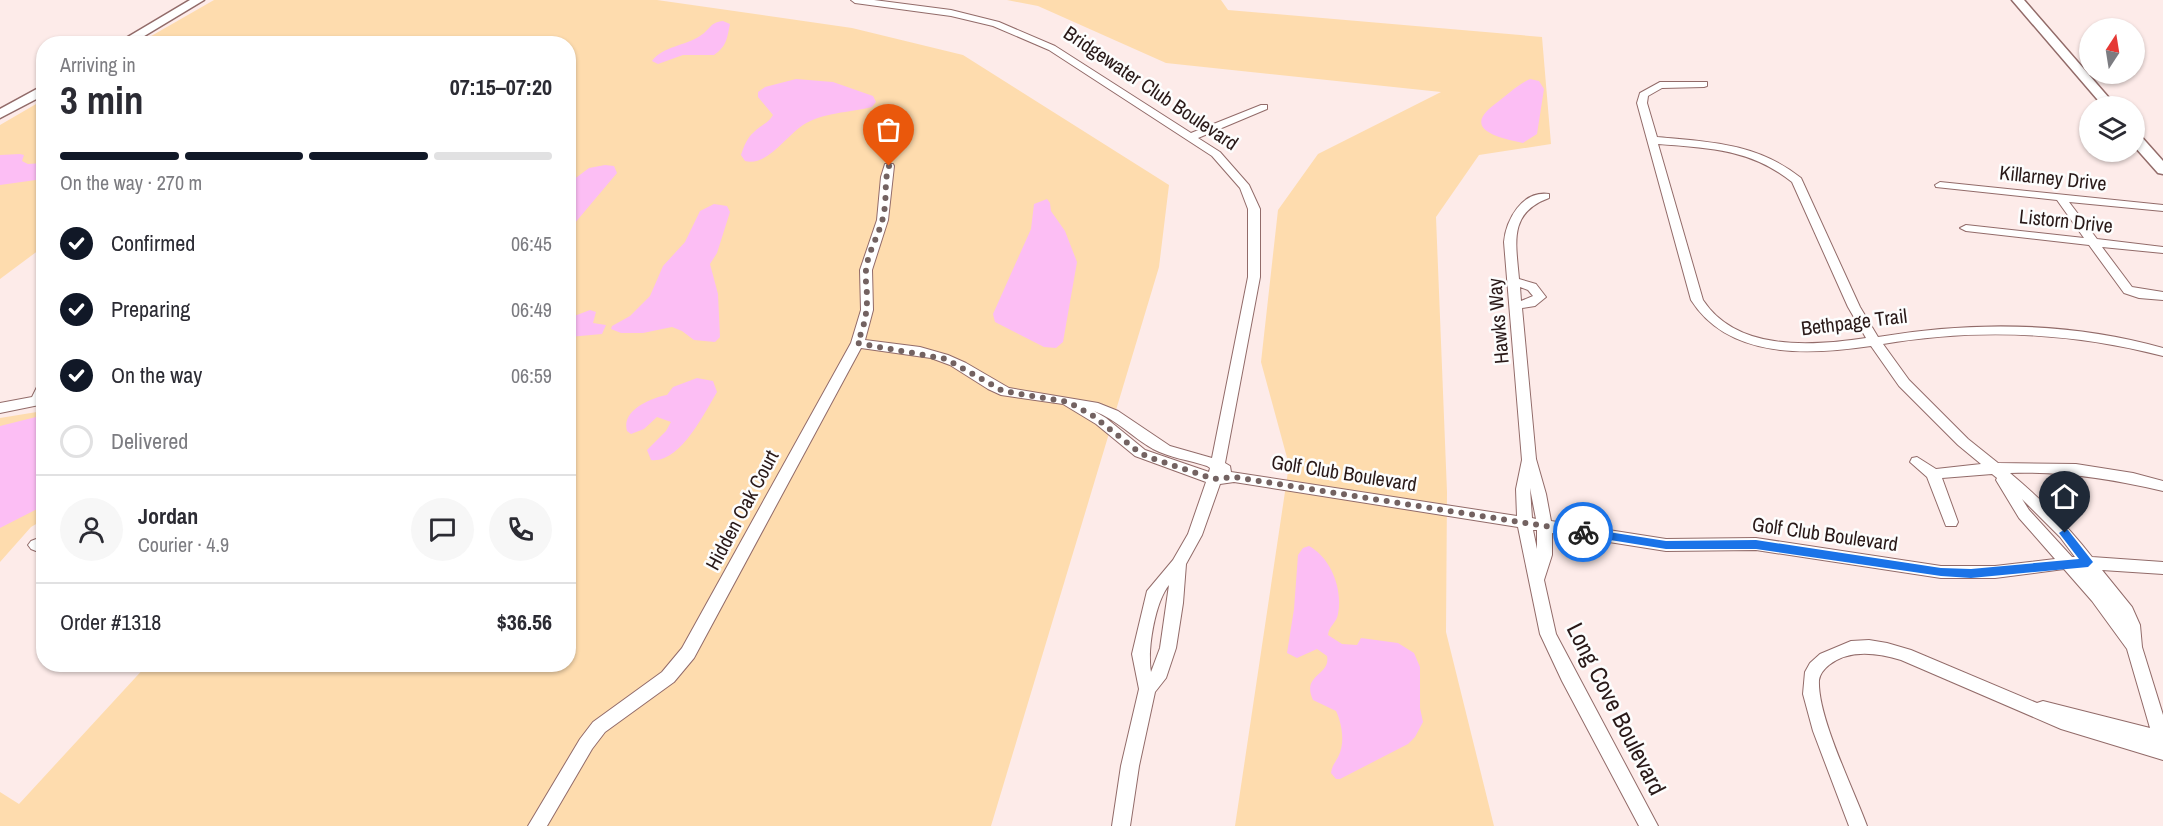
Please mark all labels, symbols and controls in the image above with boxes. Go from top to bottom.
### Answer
north arrow [2079,18,2145,84]
map controls [2079,18,2145,162]
street label: Bridgewater Club Boulevard [1059,19,1244,156]
text: Arriving in [60,51,136,78]
text: 07:15–07:20 [450,72,552,102]
text: 3 min [60,74,144,126]
button: layers [2079,96,2145,162]
pin [863,104,914,166]
icon: bag [872,113,905,146]
street label: Killarney Drive [1998,158,2108,197]
text: On the way · 270 m [60,169,202,196]
street label: Listorn Drive [2018,202,2114,239]
icon: check [60,227,93,260]
text: Confirmed [111,228,195,258]
text: 06:45 [511,230,552,257]
street label: Hawks Way [1480,276,1515,365]
icon: check [60,293,93,326]
text: Preparing [111,294,190,324]
text: 06:49 [511,296,552,323]
street label: Bethpage Trail [1799,302,1909,341]
icon: check [60,359,93,392]
text: On the way [111,360,202,390]
text: 06:59 [511,362,552,389]
text: Delivered [111,426,188,456]
street label: Hidden Oak Court [699,445,785,574]
street label: Golf Club Boulevard [1269,448,1419,497]
pin [2039,471,2090,533]
icon: home [2048,480,2081,513]
button: person [60,498,123,561]
button: chat [411,498,474,561]
button: phone [489,498,552,561]
text: Jordan [138,501,198,531]
courier [1553,502,1613,562]
street label: Golf Club Boulevard [1751,510,1900,557]
icon: bike [1567,516,1600,549]
text: Courier · 4.9 [138,531,229,558]
text: Order #1318 [60,607,161,637]
text: $36.56 [497,607,552,637]
street label: Long Cove Boulevard [1560,617,1674,800]

